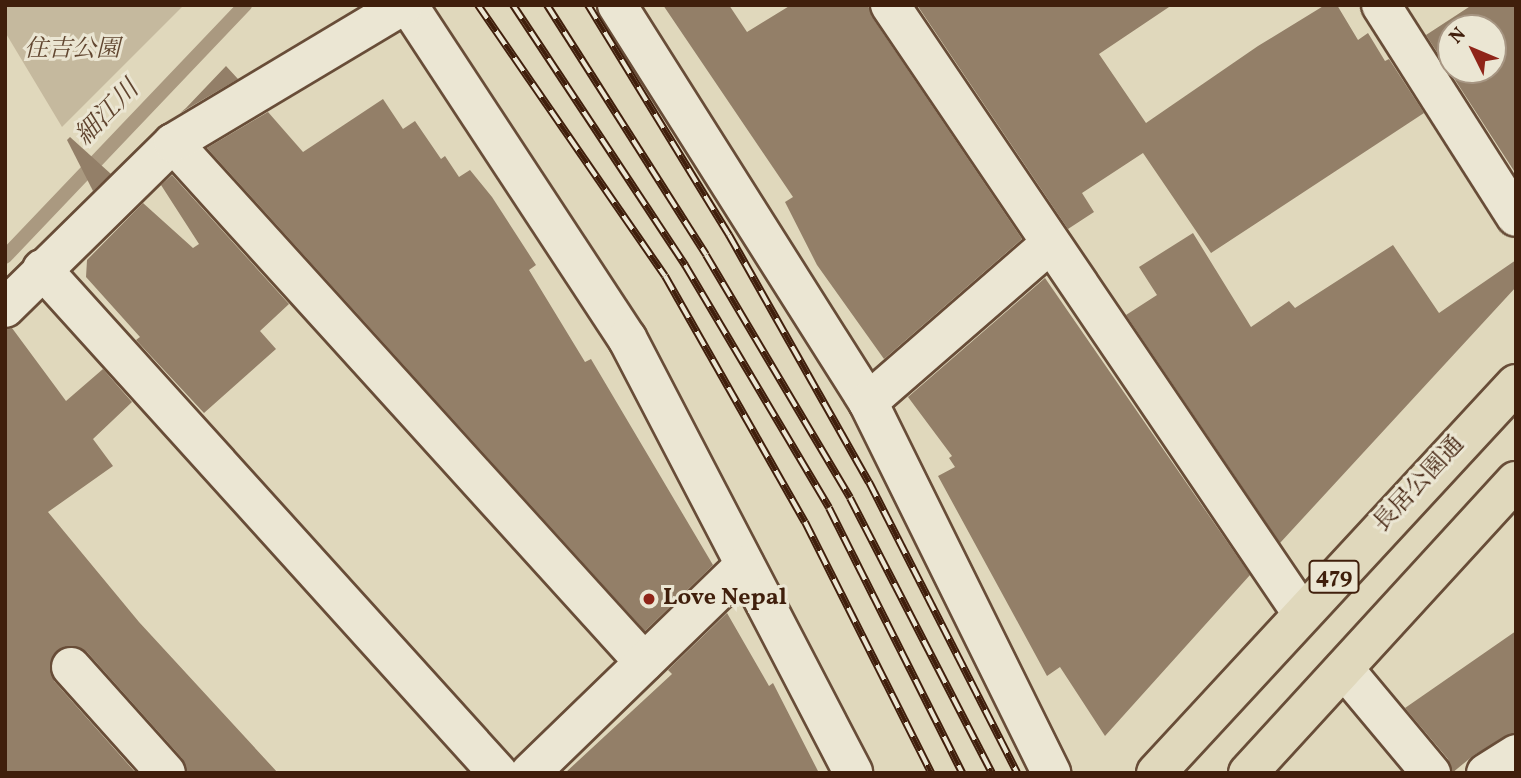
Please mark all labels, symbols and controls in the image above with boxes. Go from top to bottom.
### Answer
north arrow [1437,14,1507,84]
text: N [1444,22,1472,50]
park label: 住吉公園 [24,37,120,65]
water label: 細江川 [70,75,146,153]
street label: 長居公園通 [1369,431,1471,539]
road number: 479 [1308,558,1360,596]
place label: Love Nepal [663,585,787,613]
marker: Love Nepal [641,591,657,607]

